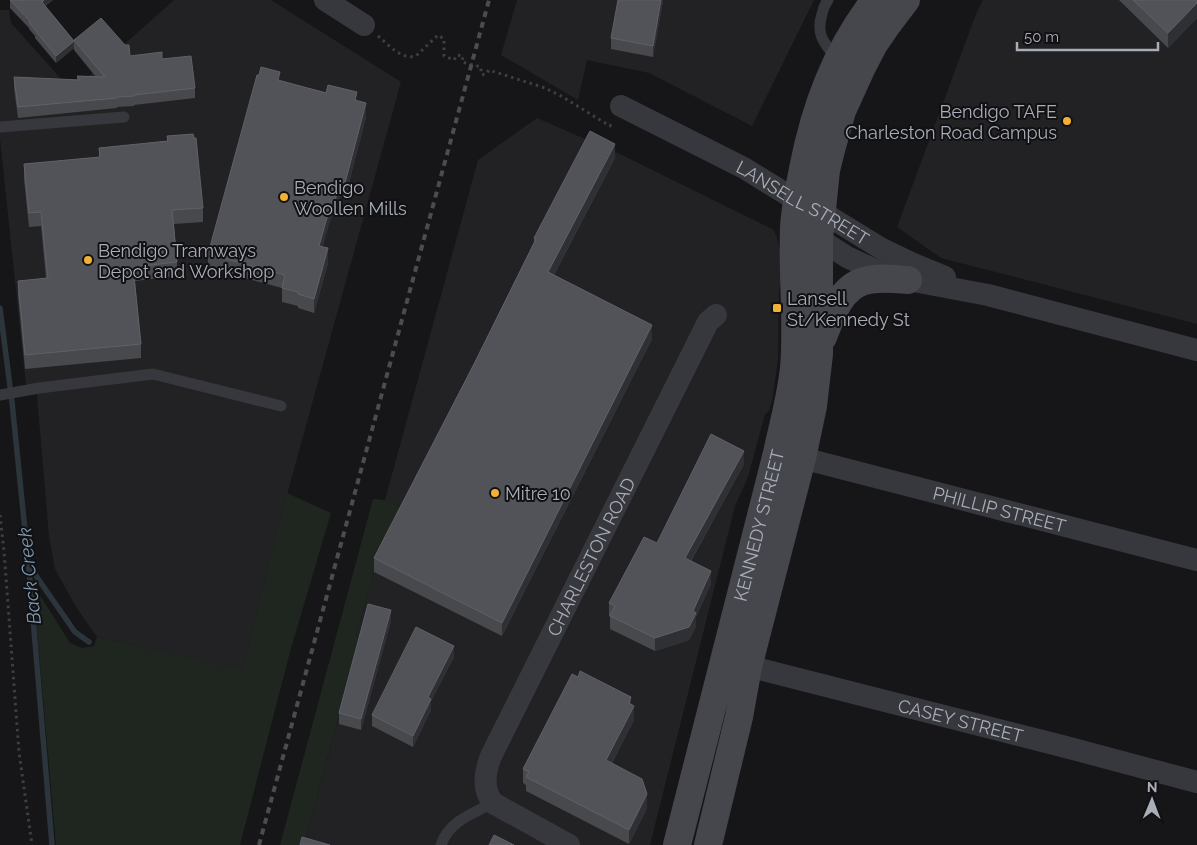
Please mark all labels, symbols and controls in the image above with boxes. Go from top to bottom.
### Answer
scale bar [1017,20,1158,52]
text: 50 m [1024,28,1059,46]
place label: Bendigo TAFE Charleston Road Campus [845,101,1057,143]
marker: Bendigo TAFE Charleston Road Campus [1061,115,1073,127]
street label: LANSELL STREET [733,156,873,249]
place label: Bendigo Woollen Mills [294,177,407,219]
marker: Bendigo Woollen Mills [278,191,290,203]
place label: Bendigo Tramways Depot and Workshop [98,240,274,282]
marker: Bendigo Tramways Depot and Workshop [82,254,94,266]
place label: Lansell St/Kennedy St [787,288,910,330]
marker: Lansell St/Kennedy St [771,302,783,314]
street label: KENNEDY STREET [729,447,788,603]
street label: CHARLESTON ROAD [542,474,639,639]
street label: PHILLIP STREET [931,482,1068,536]
place label: Mitre 10 [505,483,571,504]
marker: Mitre 10 [489,487,501,499]
water label: Back Creek [13,526,45,626]
street label: CASEY STREET [896,694,1025,746]
north arrow [1127,775,1177,825]
text: N [1147,779,1158,795]

